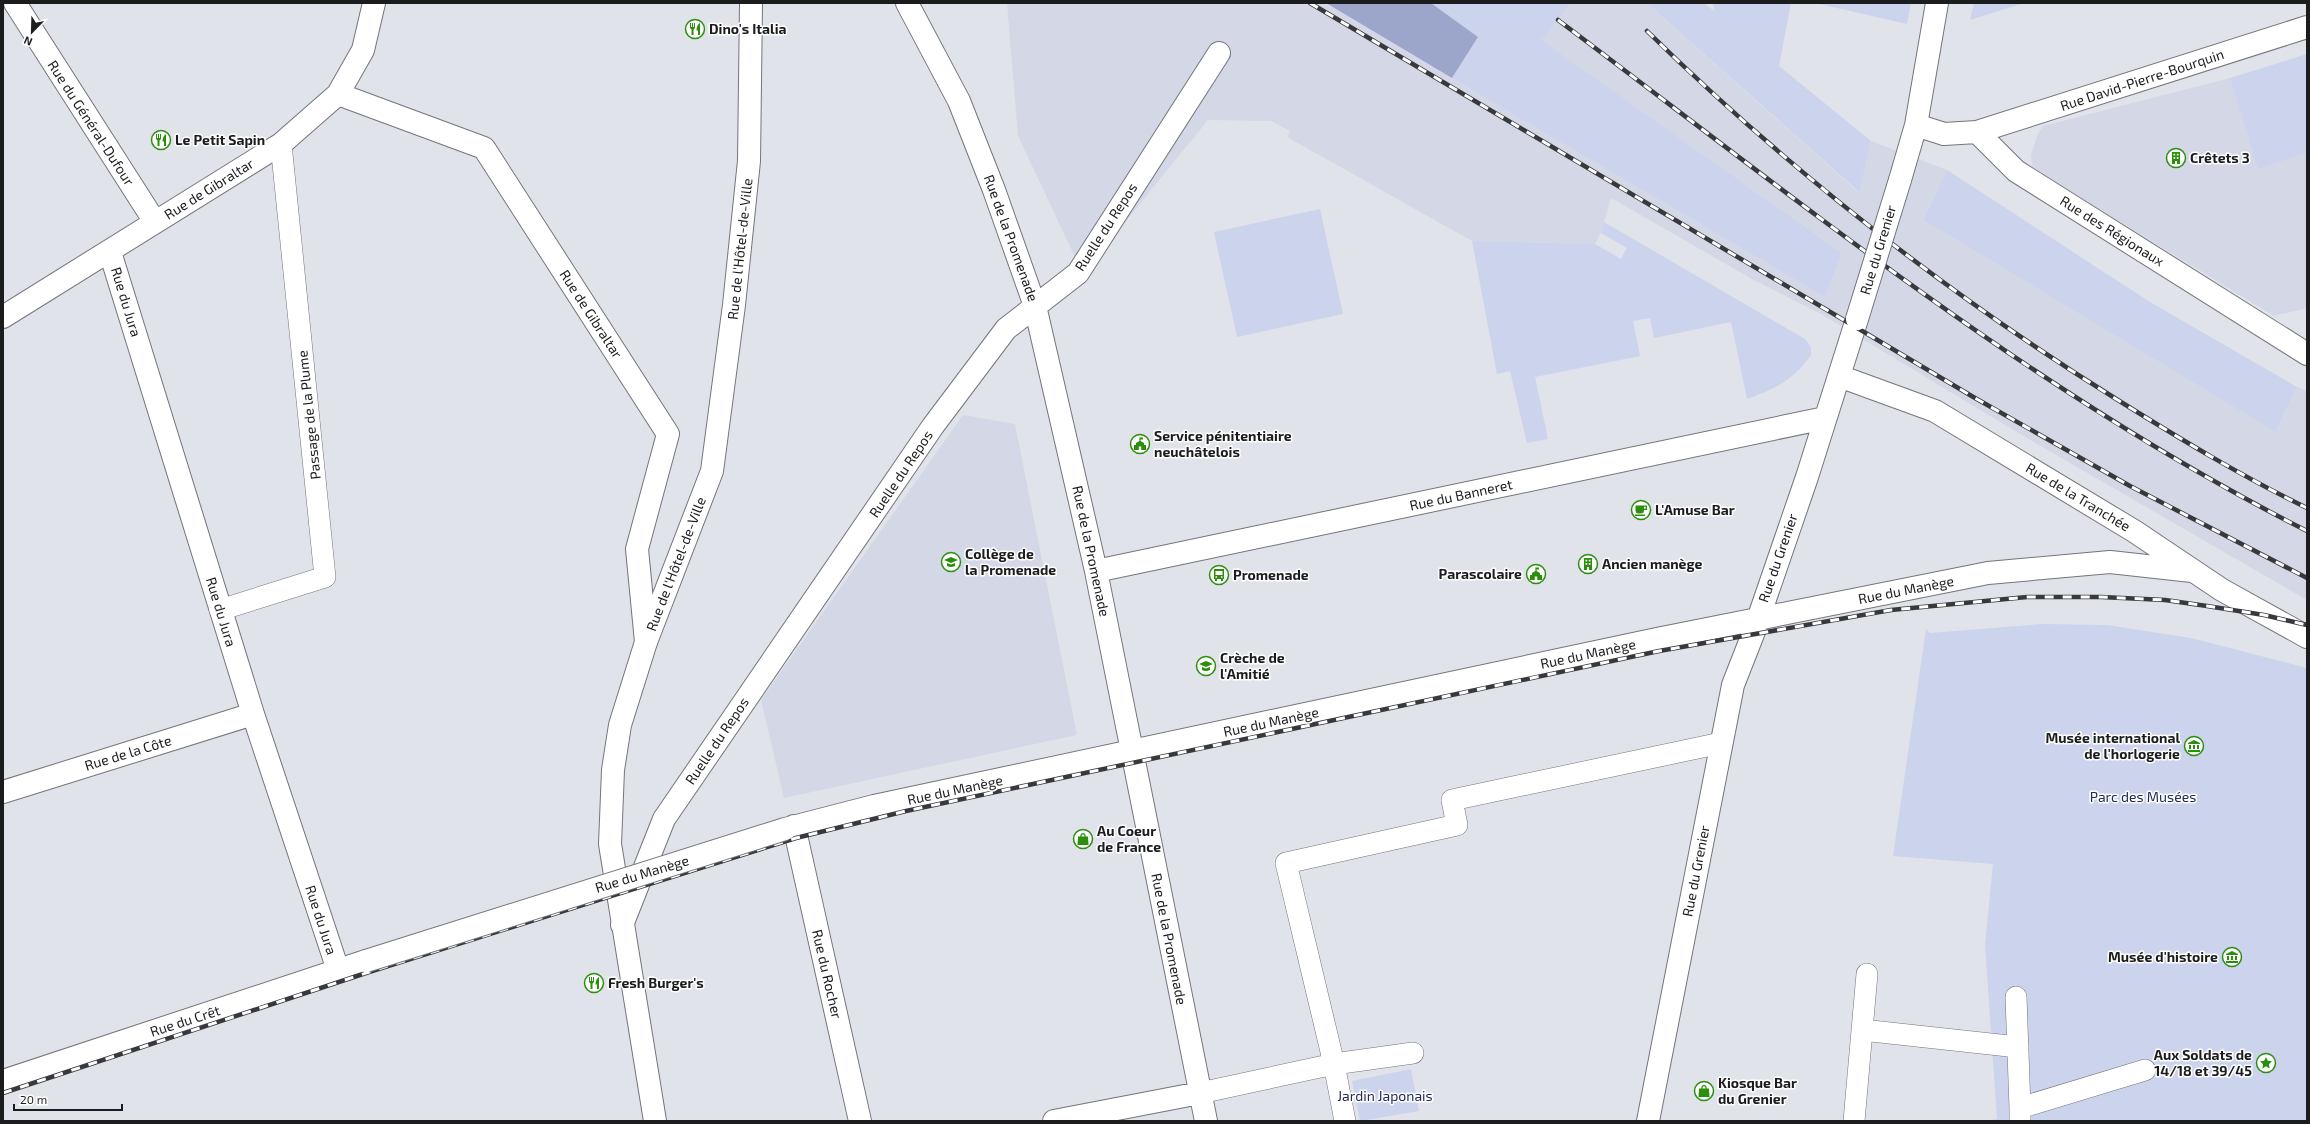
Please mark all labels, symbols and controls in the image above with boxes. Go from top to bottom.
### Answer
north arrow [12,12,52,52]
restaurant icon: Dino's Italia [684,18,706,40]
place label: Dino's Italia [709,20,787,37]
text: N [22,34,34,49]
street label: Rue David-Pierre-Bourquin [2058,45,2226,114]
street label: Rue du Général-Dufour [45,57,138,189]
restaurant icon: Le Petit Sapin [150,129,172,151]
place label: Le Petit Sapin [175,131,265,148]
building icon: Crêtets 3 [2165,147,2187,169]
place label: Crêtets 3 [2190,149,2250,166]
street label: Rue de Gibraltar [161,154,257,223]
street label: Rue de la Promenade [981,172,1042,304]
street label: Rue de l'Hôtel-de-Ville [724,177,755,321]
street label: Ruelle du Repos [1071,180,1140,274]
street label: Rue des Régionaux [2057,192,2168,270]
street label: Rue du Grenier [1856,203,1899,297]
street label: Rue du Jura [108,265,145,339]
street label: Rue de Gibraltar [556,266,627,362]
street label: Passage de la Plume [293,350,324,481]
street label: Ruelle du Repos [865,427,936,521]
place label: Service pénitentiaire neuchâtelois [1154,427,1292,460]
public building icon: Service pénitentiaire neuchâtelois [1129,433,1151,455]
street label: Rue de la Tranchée [2023,459,2134,534]
street label: Rue du Banneret [1408,475,1514,514]
street label: Rue de la Promenade [1069,484,1114,618]
street label: Rue de l'Hôtel-de-Ville [642,494,709,633]
cafe icon: L'Amuse Bar [1630,499,1652,521]
place label: L'Amuse Bar [1655,501,1735,518]
street label: Rue du Grenier [1754,511,1801,605]
place label: Collège de la Promenade [965,545,1056,578]
school or university icon: Collège de la Promenade [940,551,962,573]
building icon: Ancien manège [1577,553,1599,575]
place label: Ancien manège [1602,555,1703,572]
public building icon: Parascolaire [1525,563,1547,585]
bus stop icon: Promenade [1208,564,1230,586]
place label: Parascolaire [1439,565,1522,582]
place label: Promenade [1233,566,1309,583]
street label: Rue du Manège [1857,572,1955,607]
street label: Rue du Jura [203,575,240,649]
street label: Rue du Manège [1539,635,1637,672]
place label: Crèche de l'Amitié [1220,649,1285,682]
school or university icon: Crèche de l'Amitié [1195,655,1217,677]
street label: Ruelle du Repos [681,694,752,788]
street label: Rue du Manège [1222,703,1320,740]
place label: Musée international de l'horlogerie [2046,729,2180,762]
street label: Rue de la Côte [82,731,173,774]
museum icon: Musée international de l'horlogerie [2183,735,2205,757]
street label: Rue du Manège [906,771,1004,808]
park label: Parc des Musées [2090,788,2196,805]
place label: Au Coeur de France [1097,822,1161,855]
street label: Rue du Grenier [1678,823,1713,918]
shop icon: Au Coeur de France [1072,828,1094,850]
street label: Rue du Manège [593,851,691,896]
street label: Rue de la Promenade [1148,872,1191,1006]
street label: Rue du Jura [302,883,341,957]
street label: Rue du Rocher [809,928,846,1021]
museum icon: Musée d'histoire [2221,946,2243,968]
place label: Musée d'histoire [2108,948,2218,965]
restaurant icon: Fresh Burger's [583,972,605,994]
place label: Fresh Burger's [608,974,704,991]
street label: Rue du Crêt [148,1001,222,1040]
place label: Aux Soldats de 14/18 et 39/45 [2154,1046,2252,1079]
place icon: Aux Soldats de 14/18 et 39/45 [2255,1052,2277,1074]
place label: Kiosque Bar du Grenier [1718,1074,1797,1107]
shop icon: Kiosque Bar du Grenier [1693,1080,1715,1102]
scale bar [14,1086,122,1112]
park label: Jardin Japonais [1337,1087,1433,1104]
text: 20 m [20,1092,47,1106]

